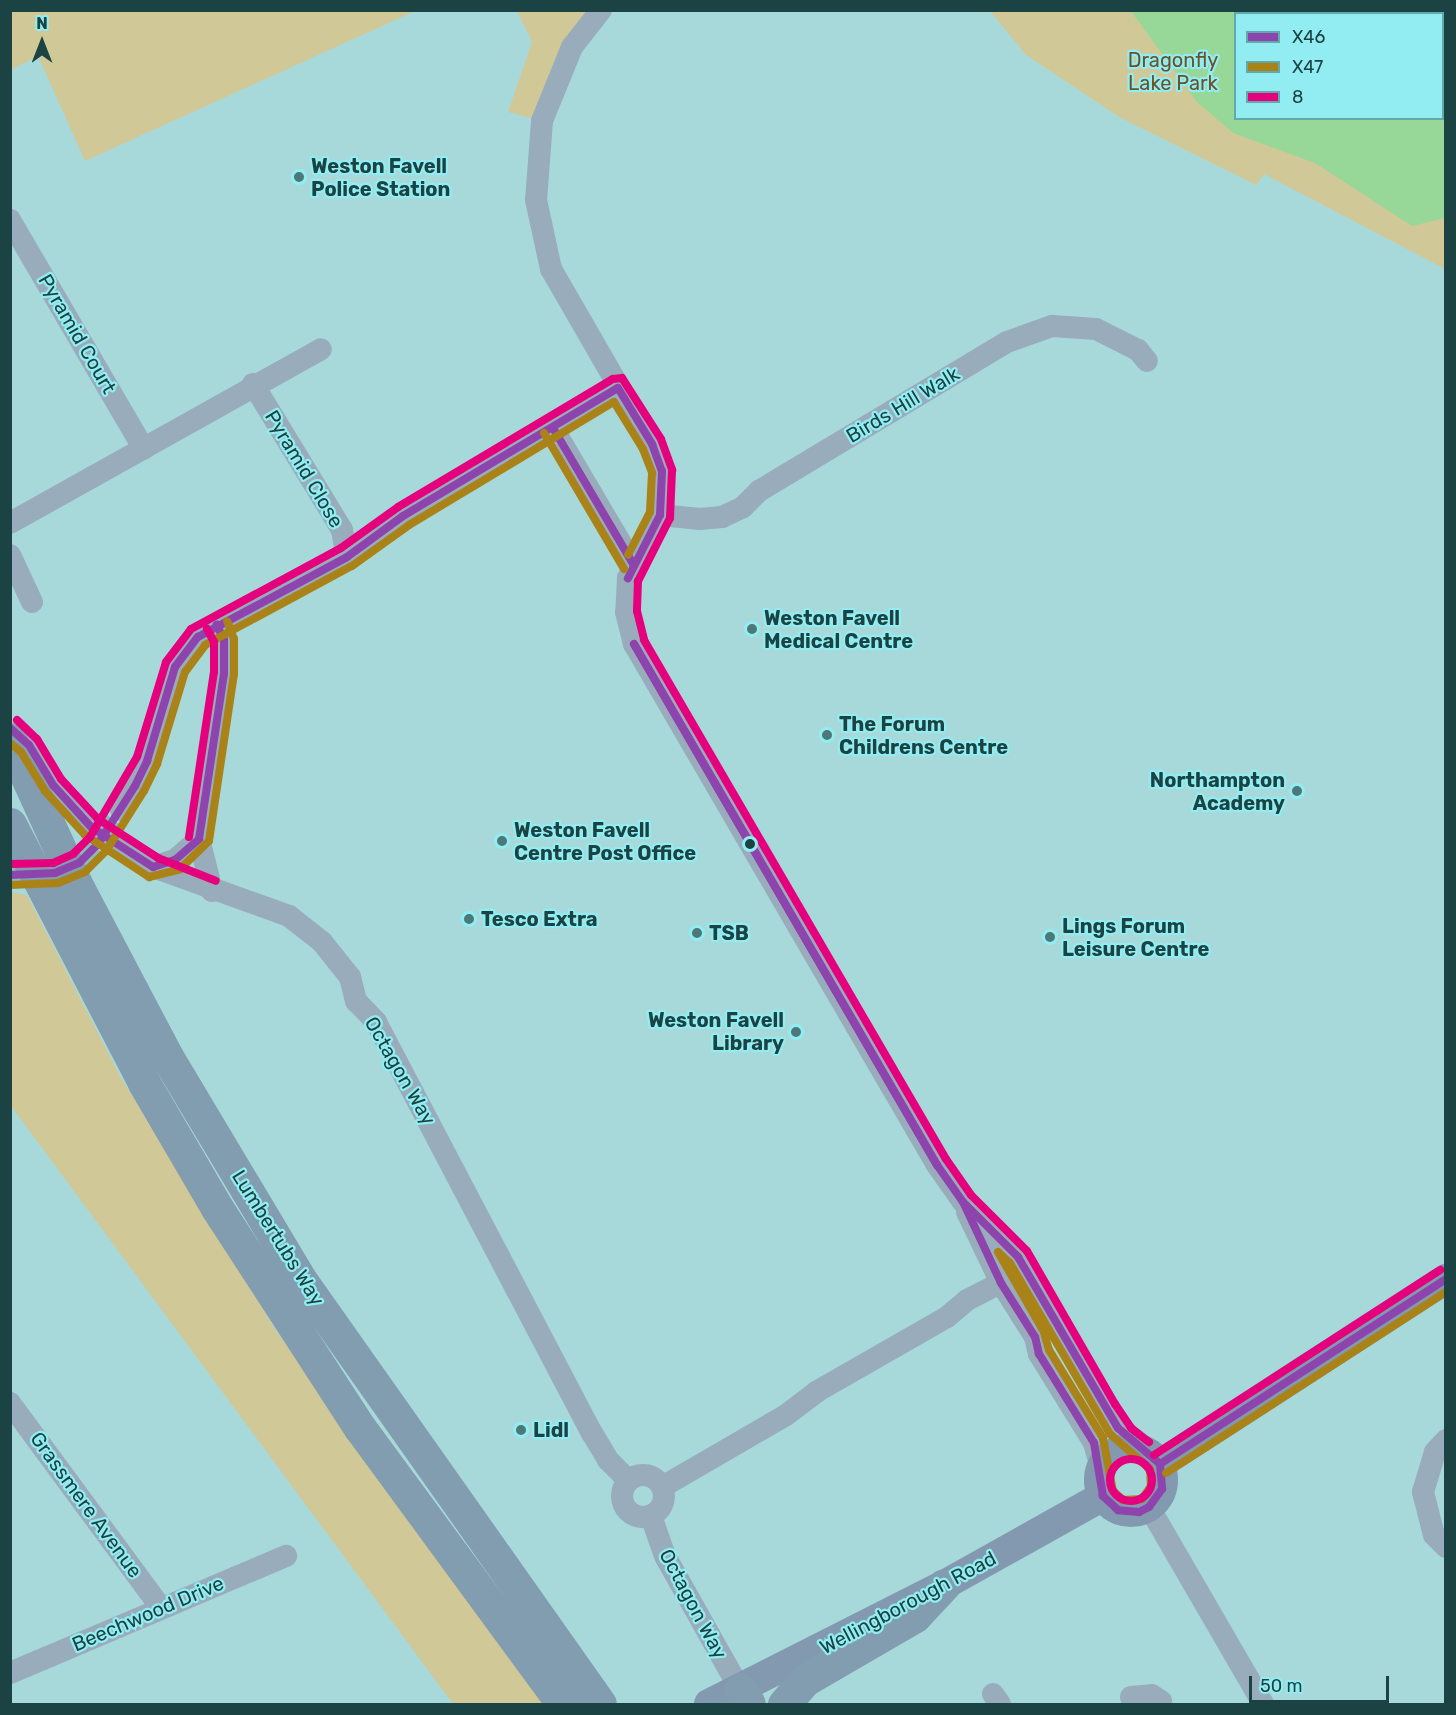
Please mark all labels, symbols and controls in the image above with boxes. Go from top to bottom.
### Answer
north arrow [12,12,72,72]
legend [1234,12,1444,120]
text: N [36,14,48,33]
text: X46 [1292,26,1325,48]
park label: Dragonfly Lake Park [1128,49,1218,96]
text: X47 [1292,56,1323,78]
text: 8 [1292,86,1303,108]
place label: Weston Favell Police Station [311,154,450,201]
marker: Weston Favell Police Station [292,170,306,184]
street label: Pyramid Court [33,270,121,398]
street label: Birds Hill Walk [842,362,964,448]
street label: Pyramid Close [260,406,348,532]
place label: Weston Favell Medical Centre [764,606,913,653]
marker: Weston Favell Medical Centre [745,622,759,636]
place label: The Forum Childrens Centre [839,712,1008,759]
marker: The Forum Childrens Centre [820,728,834,742]
place label: Northampton Academy [1150,768,1285,815]
marker: Northampton Academy [1290,784,1304,798]
place label: Weston Favell Centre Post Office [514,818,696,865]
marker: Weston Favell Centre Post Office [495,834,509,848]
unlabelled marker [744,838,756,850]
place label: Tesco Extra [481,907,598,931]
marker: Tesco Extra [462,912,476,926]
place label: Lings Forum Leisure Centre [1062,914,1209,961]
place label: TSB [709,921,749,945]
marker: TSB [690,926,704,940]
marker: Lings Forum Leisure Centre [1043,930,1057,944]
place label: Weston Favell Library [648,1008,784,1055]
street label: Octagon Way [359,1012,441,1130]
marker: Weston Favell Library [789,1025,803,1039]
street label: Lumbertubs Way [227,1166,329,1310]
place label: Lidl [533,1418,569,1442]
marker: Lidl [514,1423,528,1437]
street label: Grassmere Avenue [25,1427,147,1583]
street label: Octagon Way [654,1545,732,1663]
street label: Wellingborough Road [816,1546,1000,1660]
street label: Beechwood Drive [69,1571,227,1657]
scale bar [1252,1664,1392,1702]
text: 50 m [1260,1675,1303,1697]

